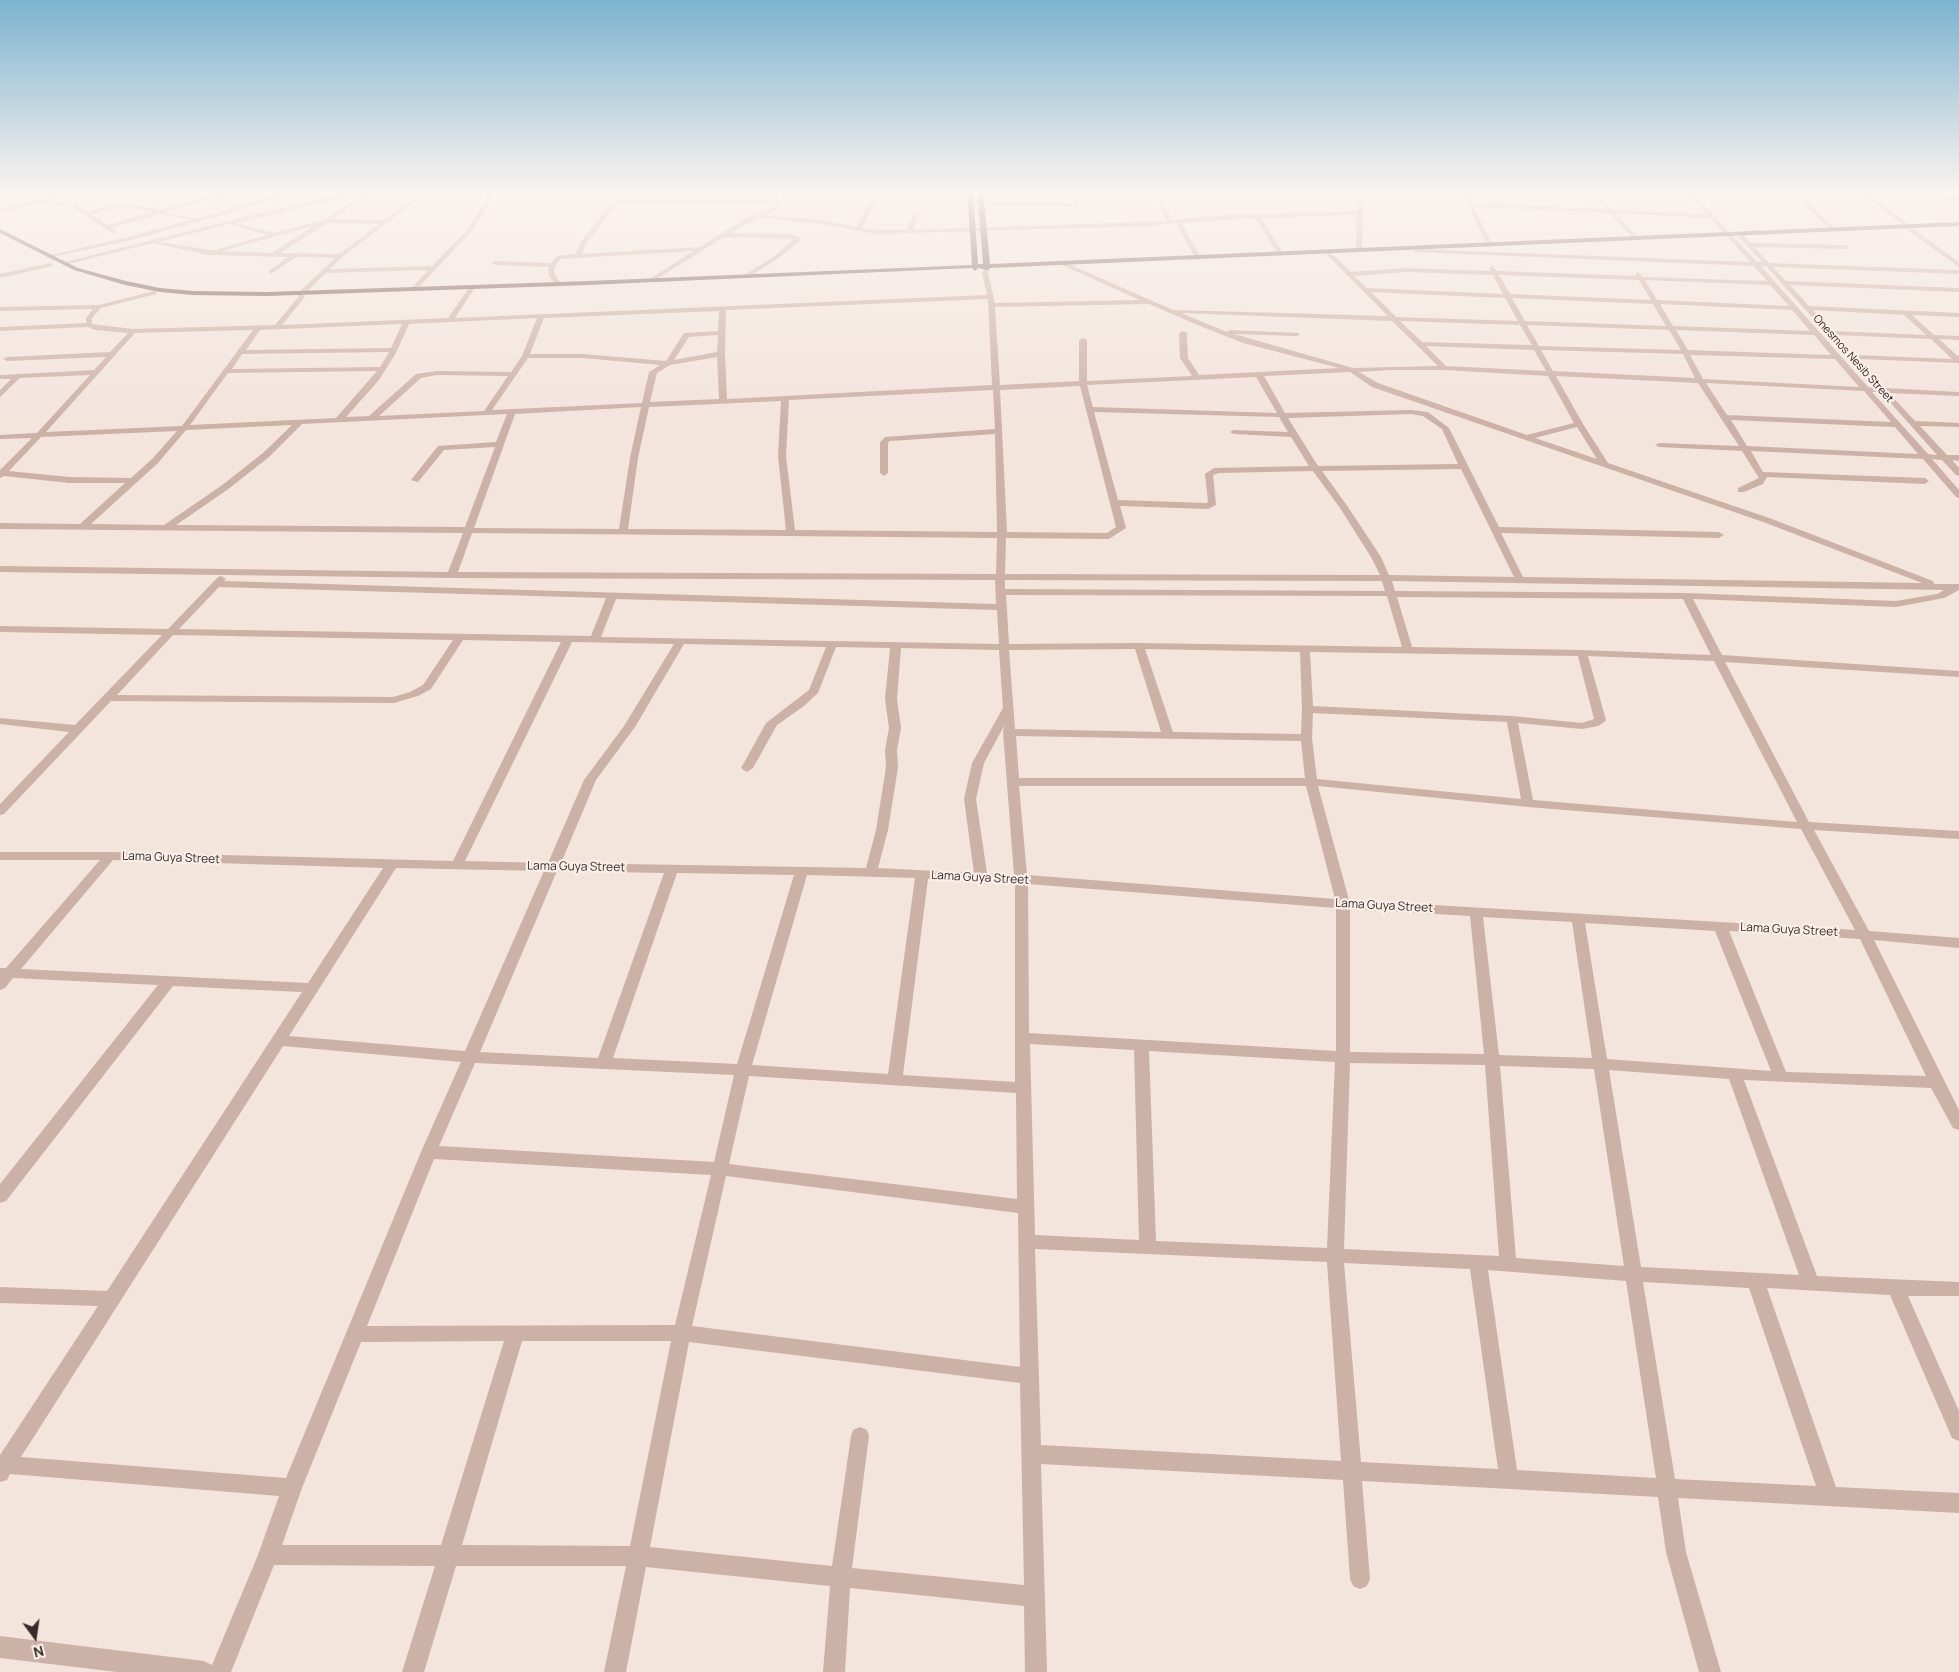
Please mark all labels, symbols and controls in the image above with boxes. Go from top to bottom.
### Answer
street label: Onesmos Nesib Street [1810,312,1896,406]
street label: Lama Guya Street [122,849,220,867]
street label: Lama Guya Street [527,859,625,875]
street label: Lama Guya Street [931,868,1029,888]
street label: Lama Guya Street [1335,896,1433,916]
street label: Lama Guya Street [1740,920,1838,940]
north arrow [10,1612,60,1662]
text: N [32,1642,46,1662]

